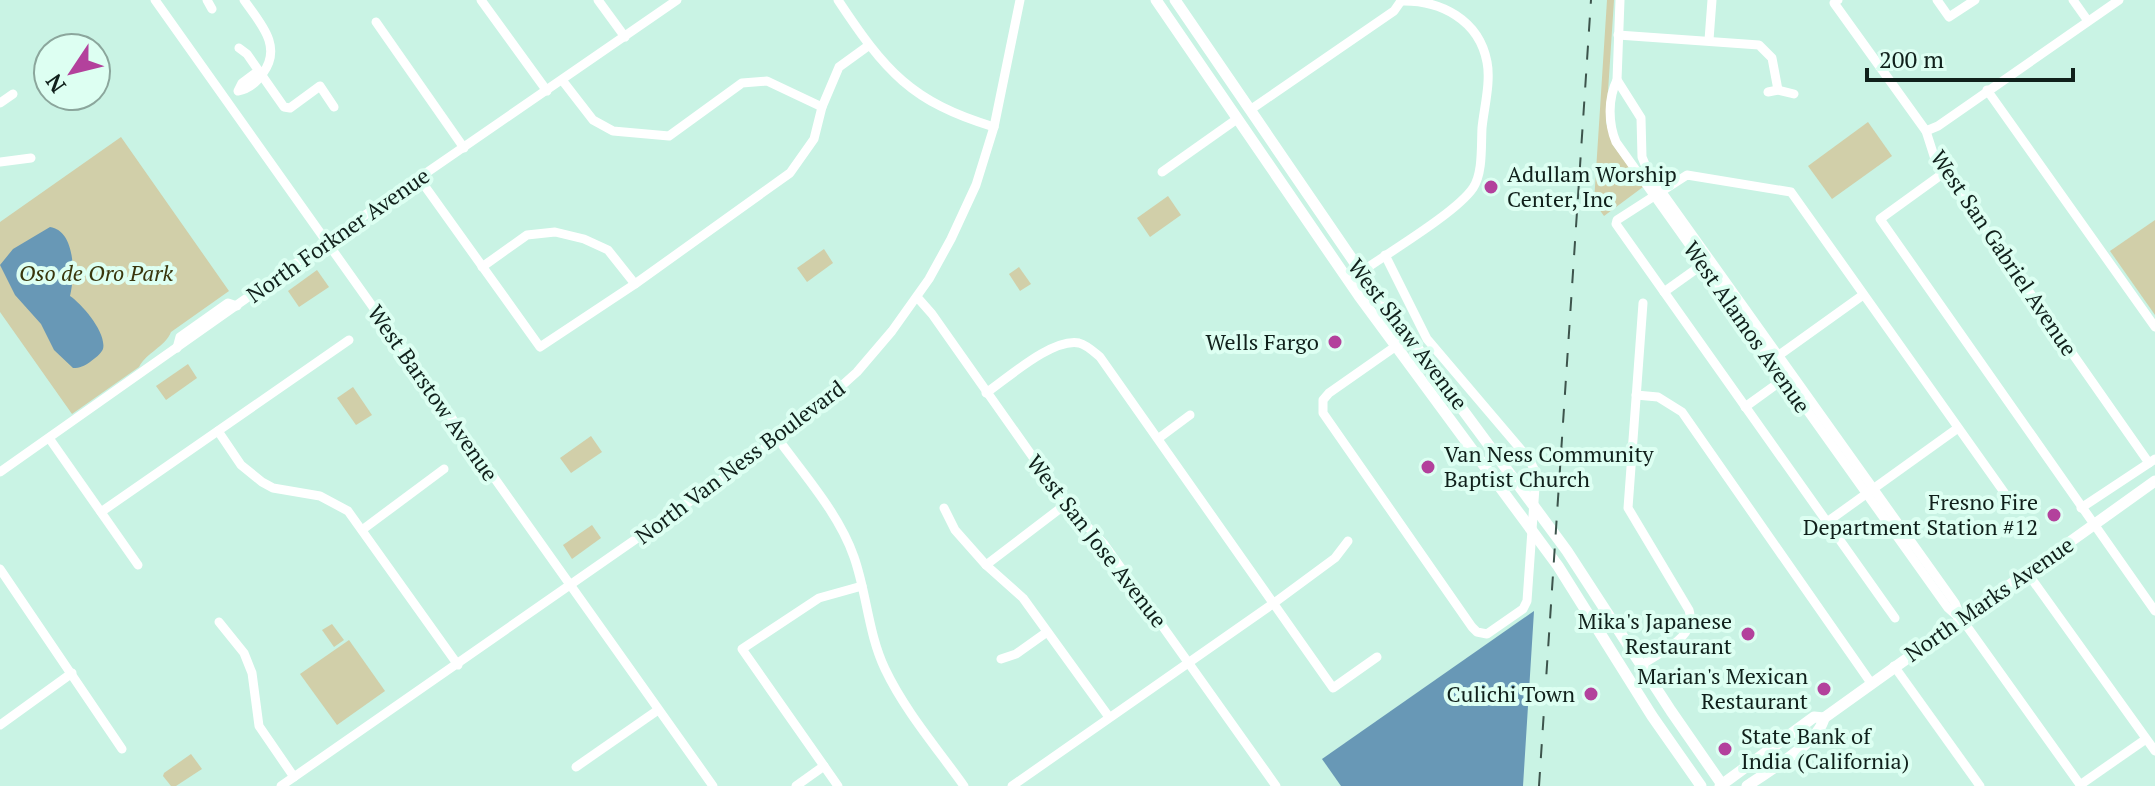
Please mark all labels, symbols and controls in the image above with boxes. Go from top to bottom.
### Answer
north arrow [32,32,112,112]
scale bar [1867,32,2073,82]
text: 200 m [1879,43,1944,75]
text: N [38,68,72,99]
street label: West San Gabriel Avenue [1925,144,2084,361]
place label: Adullam Worship Center, Inc [1507,159,1677,213]
street label: North Forkner Avenue [241,161,435,309]
marker: Adullam Worship Center, Inc [1482,178,1500,196]
street label: West Alamos Avenue [1677,235,1818,418]
street label: West Shaw Avenue [1342,252,1475,415]
park label: Oso de Oro Park [19,258,173,287]
street label: West Barstow Avenue [362,299,505,487]
place label: Wells Fargo [1205,327,1319,356]
marker: Wells Fargo [1326,333,1344,351]
street label: North Van Ness Boulevard [629,373,850,550]
place label: Van Ness Community Baptist Church [1444,439,1655,493]
street label: West San Jose Avenue [1021,448,1174,633]
marker: Van Ness Community Baptist Church [1419,458,1437,476]
place label: Fresno Fire Department Station #12 [1803,487,2038,541]
marker: Fresno Fire Department Station #12 [2045,506,2063,524]
street label: North Marks Avenue [1899,529,2079,668]
place label: Mika's Japanese Restaurant [1578,606,1732,660]
marker: Mika's Japanese Restaurant [1739,625,1757,643]
place label: Marian's Mexican Restaurant [1637,661,1808,715]
place label: Culichi Town [1447,679,1575,708]
marker: Marian's Mexican Restaurant [1815,680,1833,698]
marker: Culichi Town [1582,685,1600,703]
place label: State Bank of India (California) [1741,721,1909,775]
marker: State Bank of India (California) [1716,740,1734,758]

